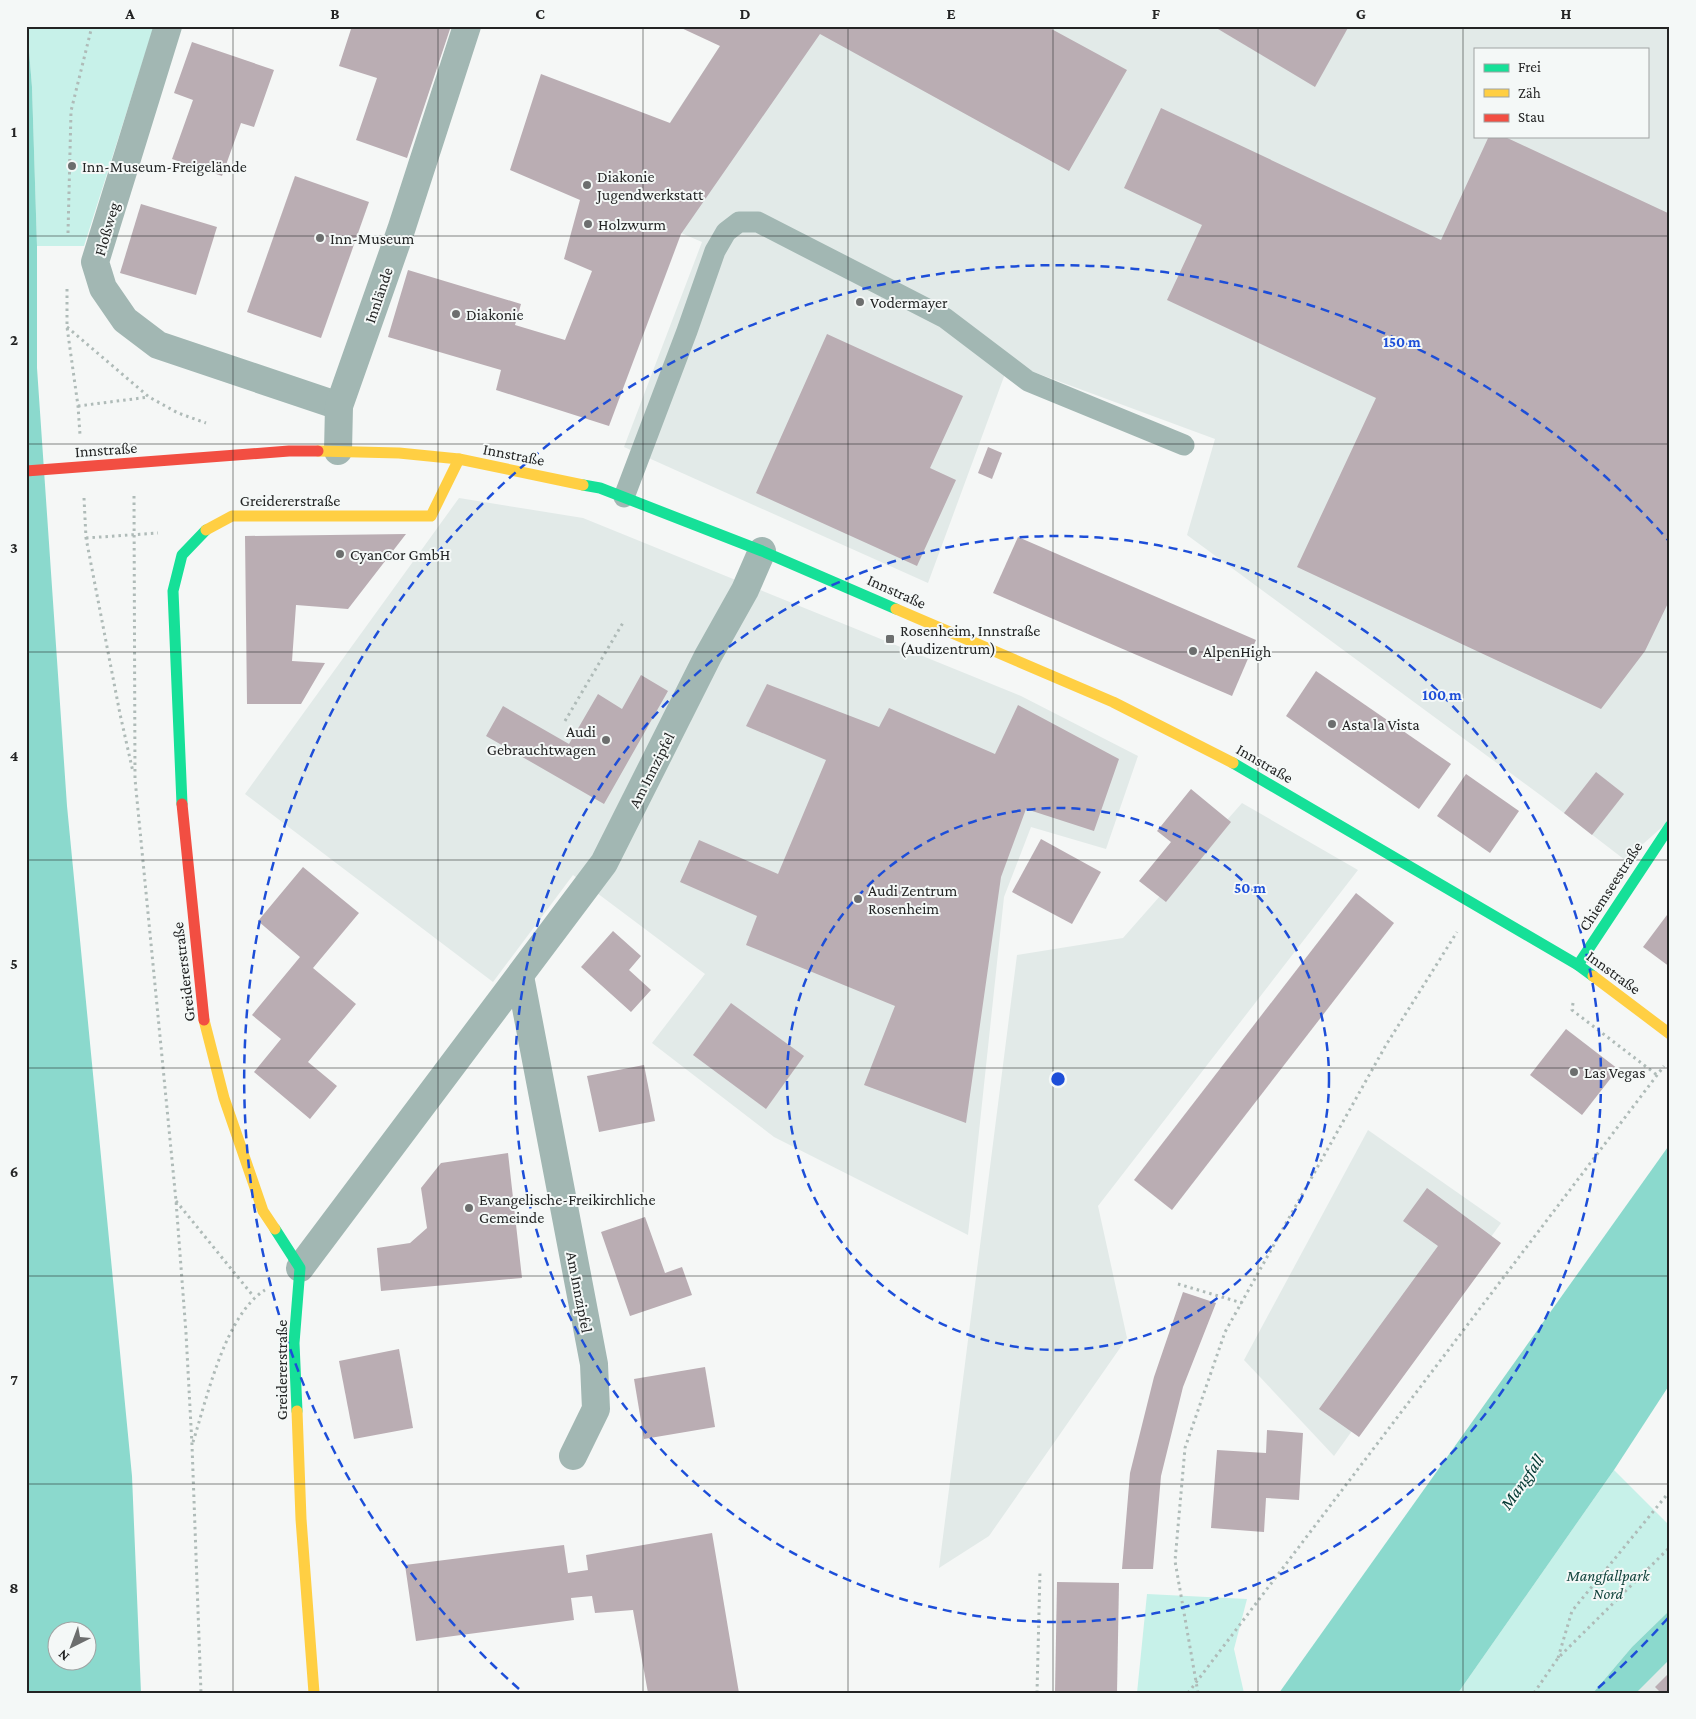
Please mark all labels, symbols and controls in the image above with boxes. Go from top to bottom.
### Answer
text: A [124,5,135,22]
text: B [330,5,340,22]
text: C [535,5,545,22]
text: D [739,5,751,22]
text: E [946,5,956,22]
text: F [1152,5,1161,22]
text: G [1356,5,1366,22]
text: H [1561,5,1572,22]
legend [1474,48,1648,138]
text: Frei [1518,59,1541,75]
text: Zäh [1518,85,1541,101]
text: Stau [1518,109,1545,125]
text: 1 [11,123,17,140]
place label: Inn-Museum-Freigelände [82,158,247,176]
marker: Inn-Museum-Freigelände [66,160,78,172]
place label: Diakonie Jugendwerkstatt [595,168,704,204]
marker: Diakonie Jugendwerkstatt [581,179,593,191]
street label: Floßweg [91,200,123,258]
place label: Holzwurm [598,216,666,233]
marker: Holzwurm [582,218,594,230]
place label: Inn-Museum [330,230,414,247]
marker: Inn-Museum [314,232,326,244]
street label: Innlände [361,265,396,325]
place label: Vodermayer [870,294,948,312]
marker: Vodermayer [854,296,866,308]
place label: Diakonie [466,306,524,323]
marker: Diakonie [450,308,462,320]
text: 2 [10,331,18,348]
text: 150 m [1383,334,1421,350]
street label: Innstraße [74,439,138,460]
street label: Innstraße [482,440,546,469]
street label: Greidererstraße [240,492,340,509]
text: 3 [10,539,18,556]
place label: CyanCor GmbH [350,546,450,564]
marker: CyanCor GmbH [334,548,346,560]
street label: Innstraße [865,571,929,612]
place label: Rosenheim, Innstraße (Audizentrum) [900,622,1040,658]
marker: Rosenheim, Innstraße (Audizentrum) [884,633,896,645]
place label: AlpenHigh [1203,643,1272,661]
marker: AlpenHigh [1187,645,1199,657]
text: 100 m [1422,687,1462,703]
place label: Asta la Vista [1342,716,1420,733]
marker: Asta la Vista [1326,718,1338,730]
place label: Audi Gebrauchtwagen [487,723,596,759]
street label: Am Innzipfel [625,730,679,811]
marker: Audi Gebrauchtwagen [600,734,612,746]
street label: Innstraße [1234,740,1296,786]
text: 4 [10,747,19,764]
street label: Chiemseestraße [1575,839,1646,934]
text: 50 m [1234,880,1266,896]
place label: Audi Zentrum Rosenheim [868,882,957,917]
marker: Audi Zentrum Rosenheim [852,893,864,905]
street label: Greidererstraße [169,921,198,1023]
street label: Innstraße [1583,947,1644,998]
text: 5 [10,955,18,972]
place label: Las Vegas [1584,1064,1646,1082]
marker: Las Vegas [1568,1066,1580,1078]
centre of rings [1049,1070,1067,1088]
text: 6 [10,1163,18,1180]
place label: Evangelische-Freikirchliche Gemeinde [479,1191,655,1226]
marker: Evangelische-Freikirchliche Gemeinde [463,1202,475,1214]
street label: Am Innzipfel [562,1250,596,1334]
street label: Greidererstraße [273,1320,290,1420]
text: 7 [10,1371,18,1388]
water label: Mangfall [1495,1450,1548,1514]
park label: Mangfallpark Nord [1565,1567,1651,1602]
text: 8 [9,1579,19,1596]
north arrow [48,1622,98,1672]
text: N [54,1646,72,1665]

